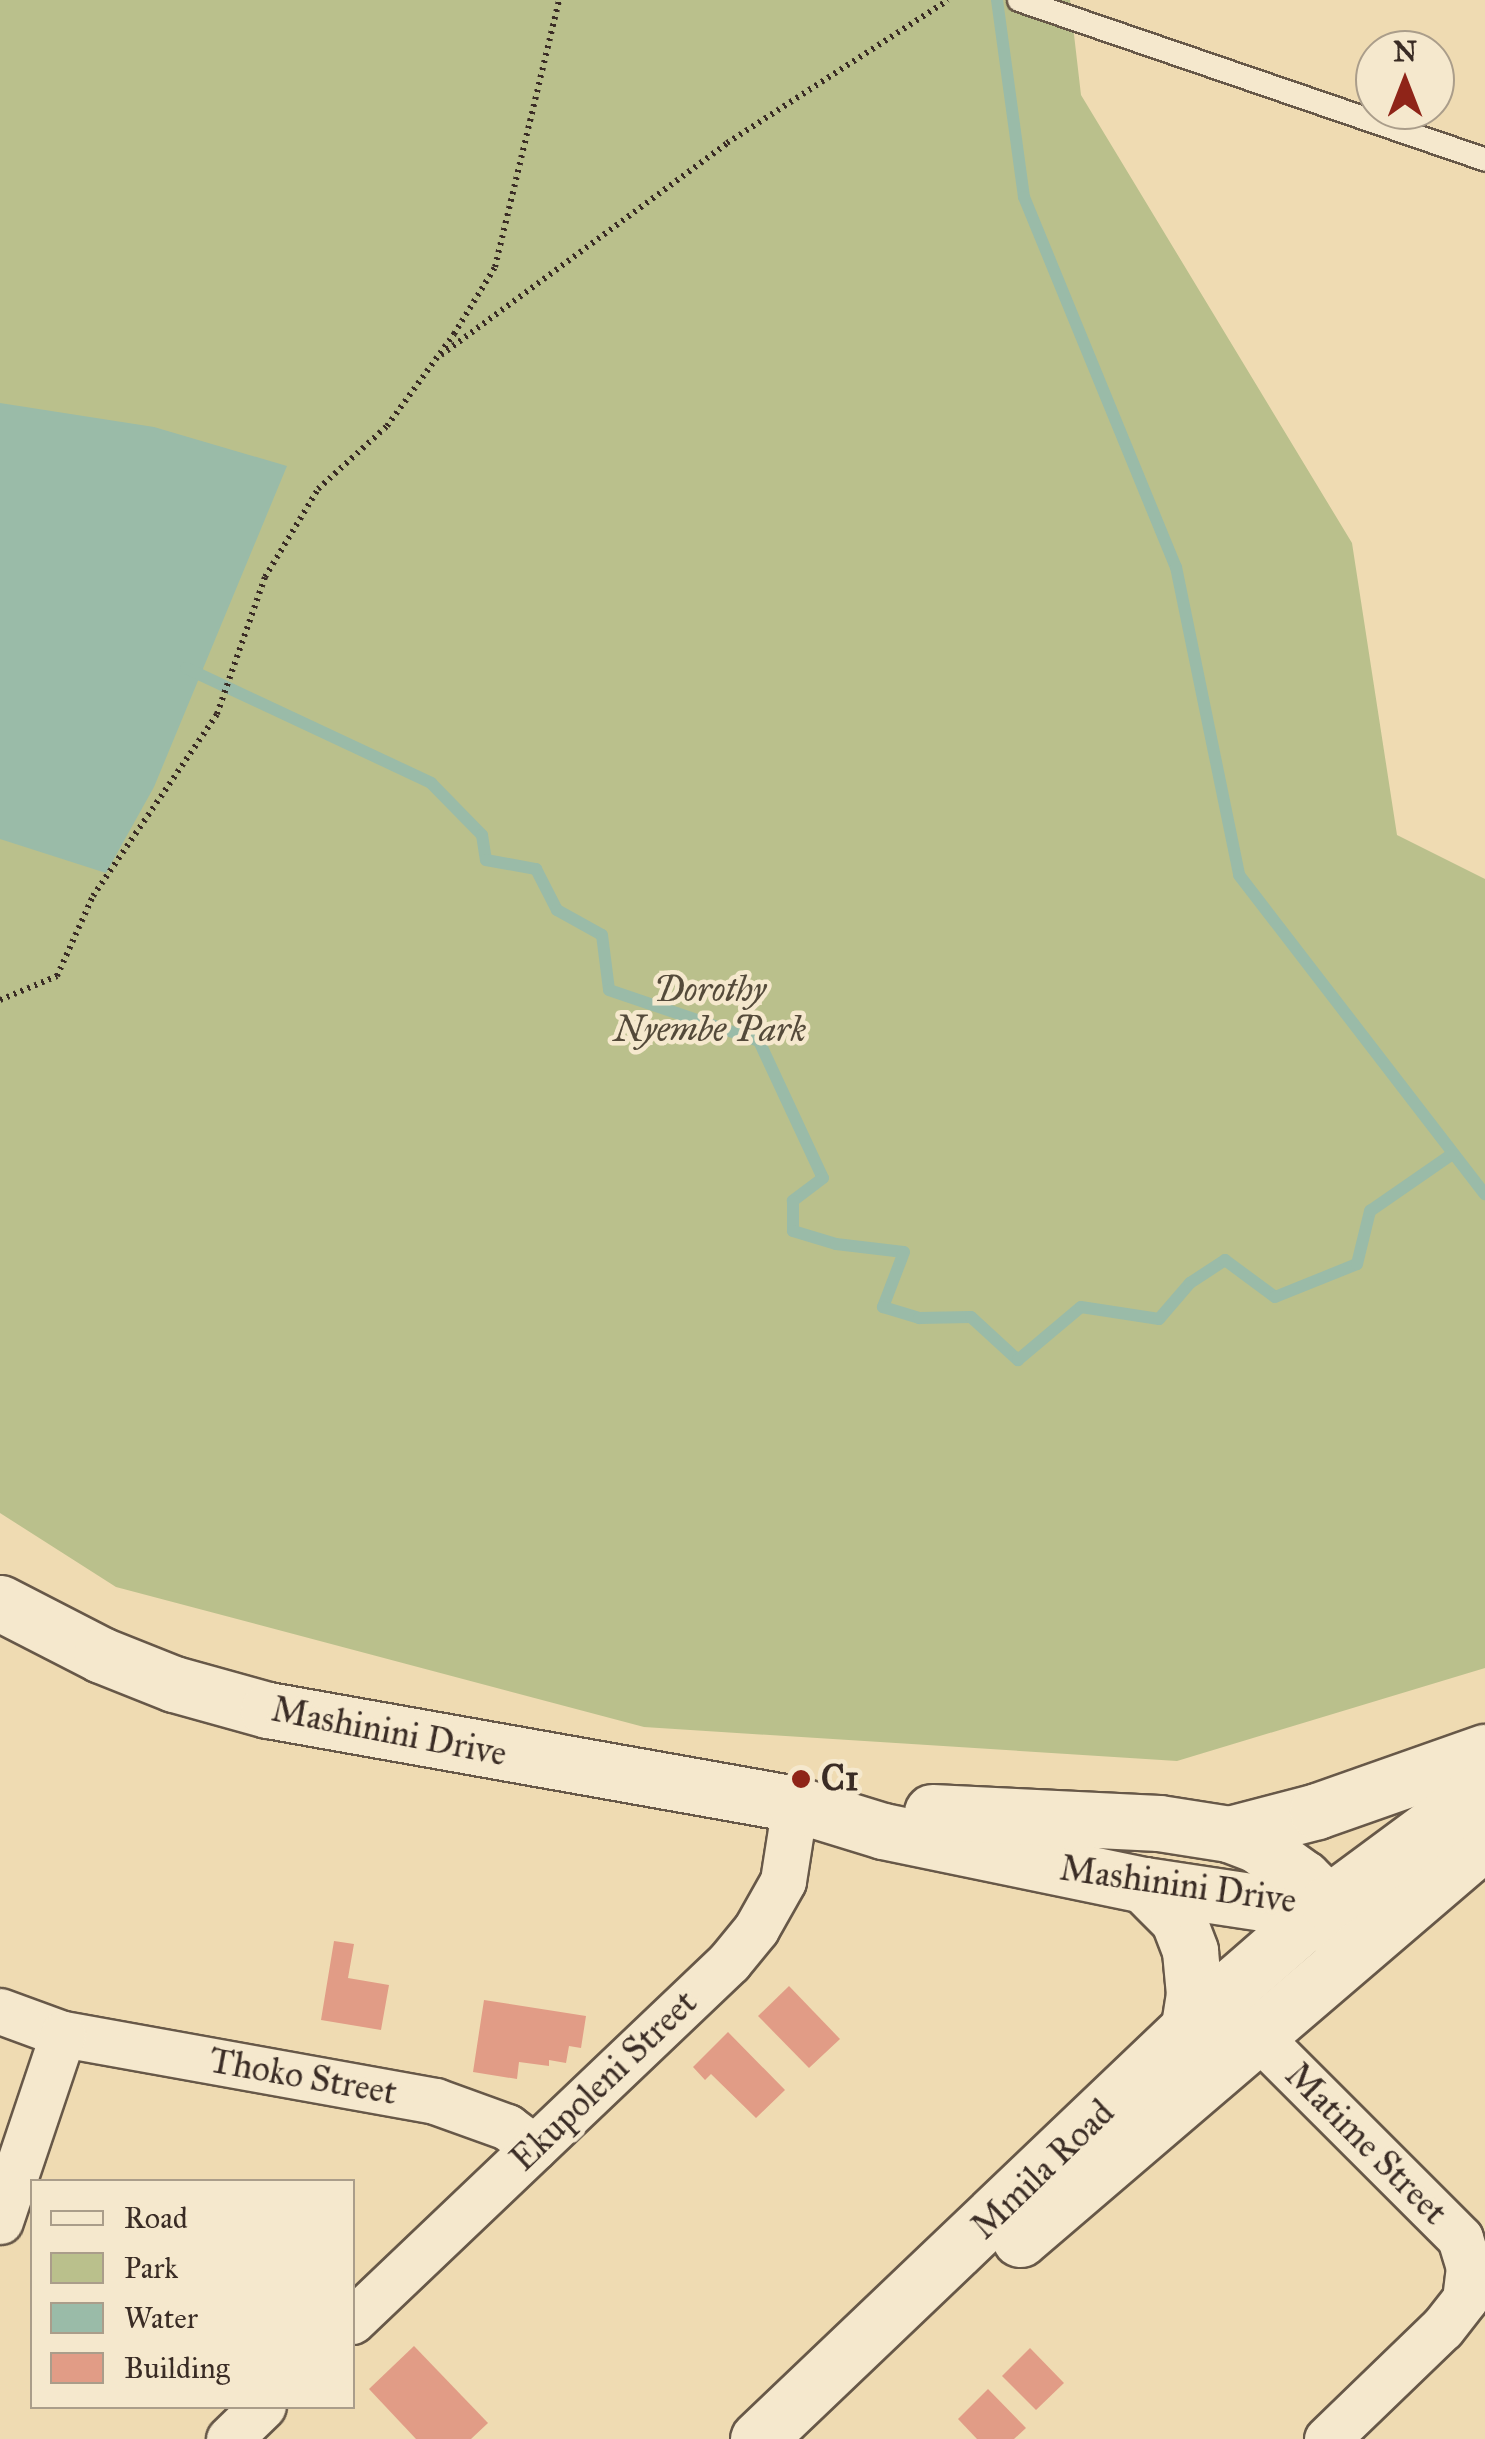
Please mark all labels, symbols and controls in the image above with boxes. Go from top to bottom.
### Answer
north arrow [1355,30,1455,130]
text: N [1393,34,1417,69]
park label: Dorothy Nyembe Park [614,969,806,1051]
street label: Mashinini Drive [268,1689,510,1775]
place label: C1 [821,1758,859,1800]
marker: C1 [790,1768,812,1790]
street label: Mashinini Drive [1057,1848,1299,1922]
street label: Ekupoleni Street [502,1982,706,2180]
street label: Thoko Street [206,2040,400,2114]
street label: Matime Street [1276,2054,1456,2234]
street label: Mmila Road [963,2092,1123,2248]
legend [30,2179,355,2409]
text: Road [124,2200,188,2236]
text: Park [124,2250,178,2286]
text: Water [124,2300,198,2336]
text: Building [124,2350,230,2386]

